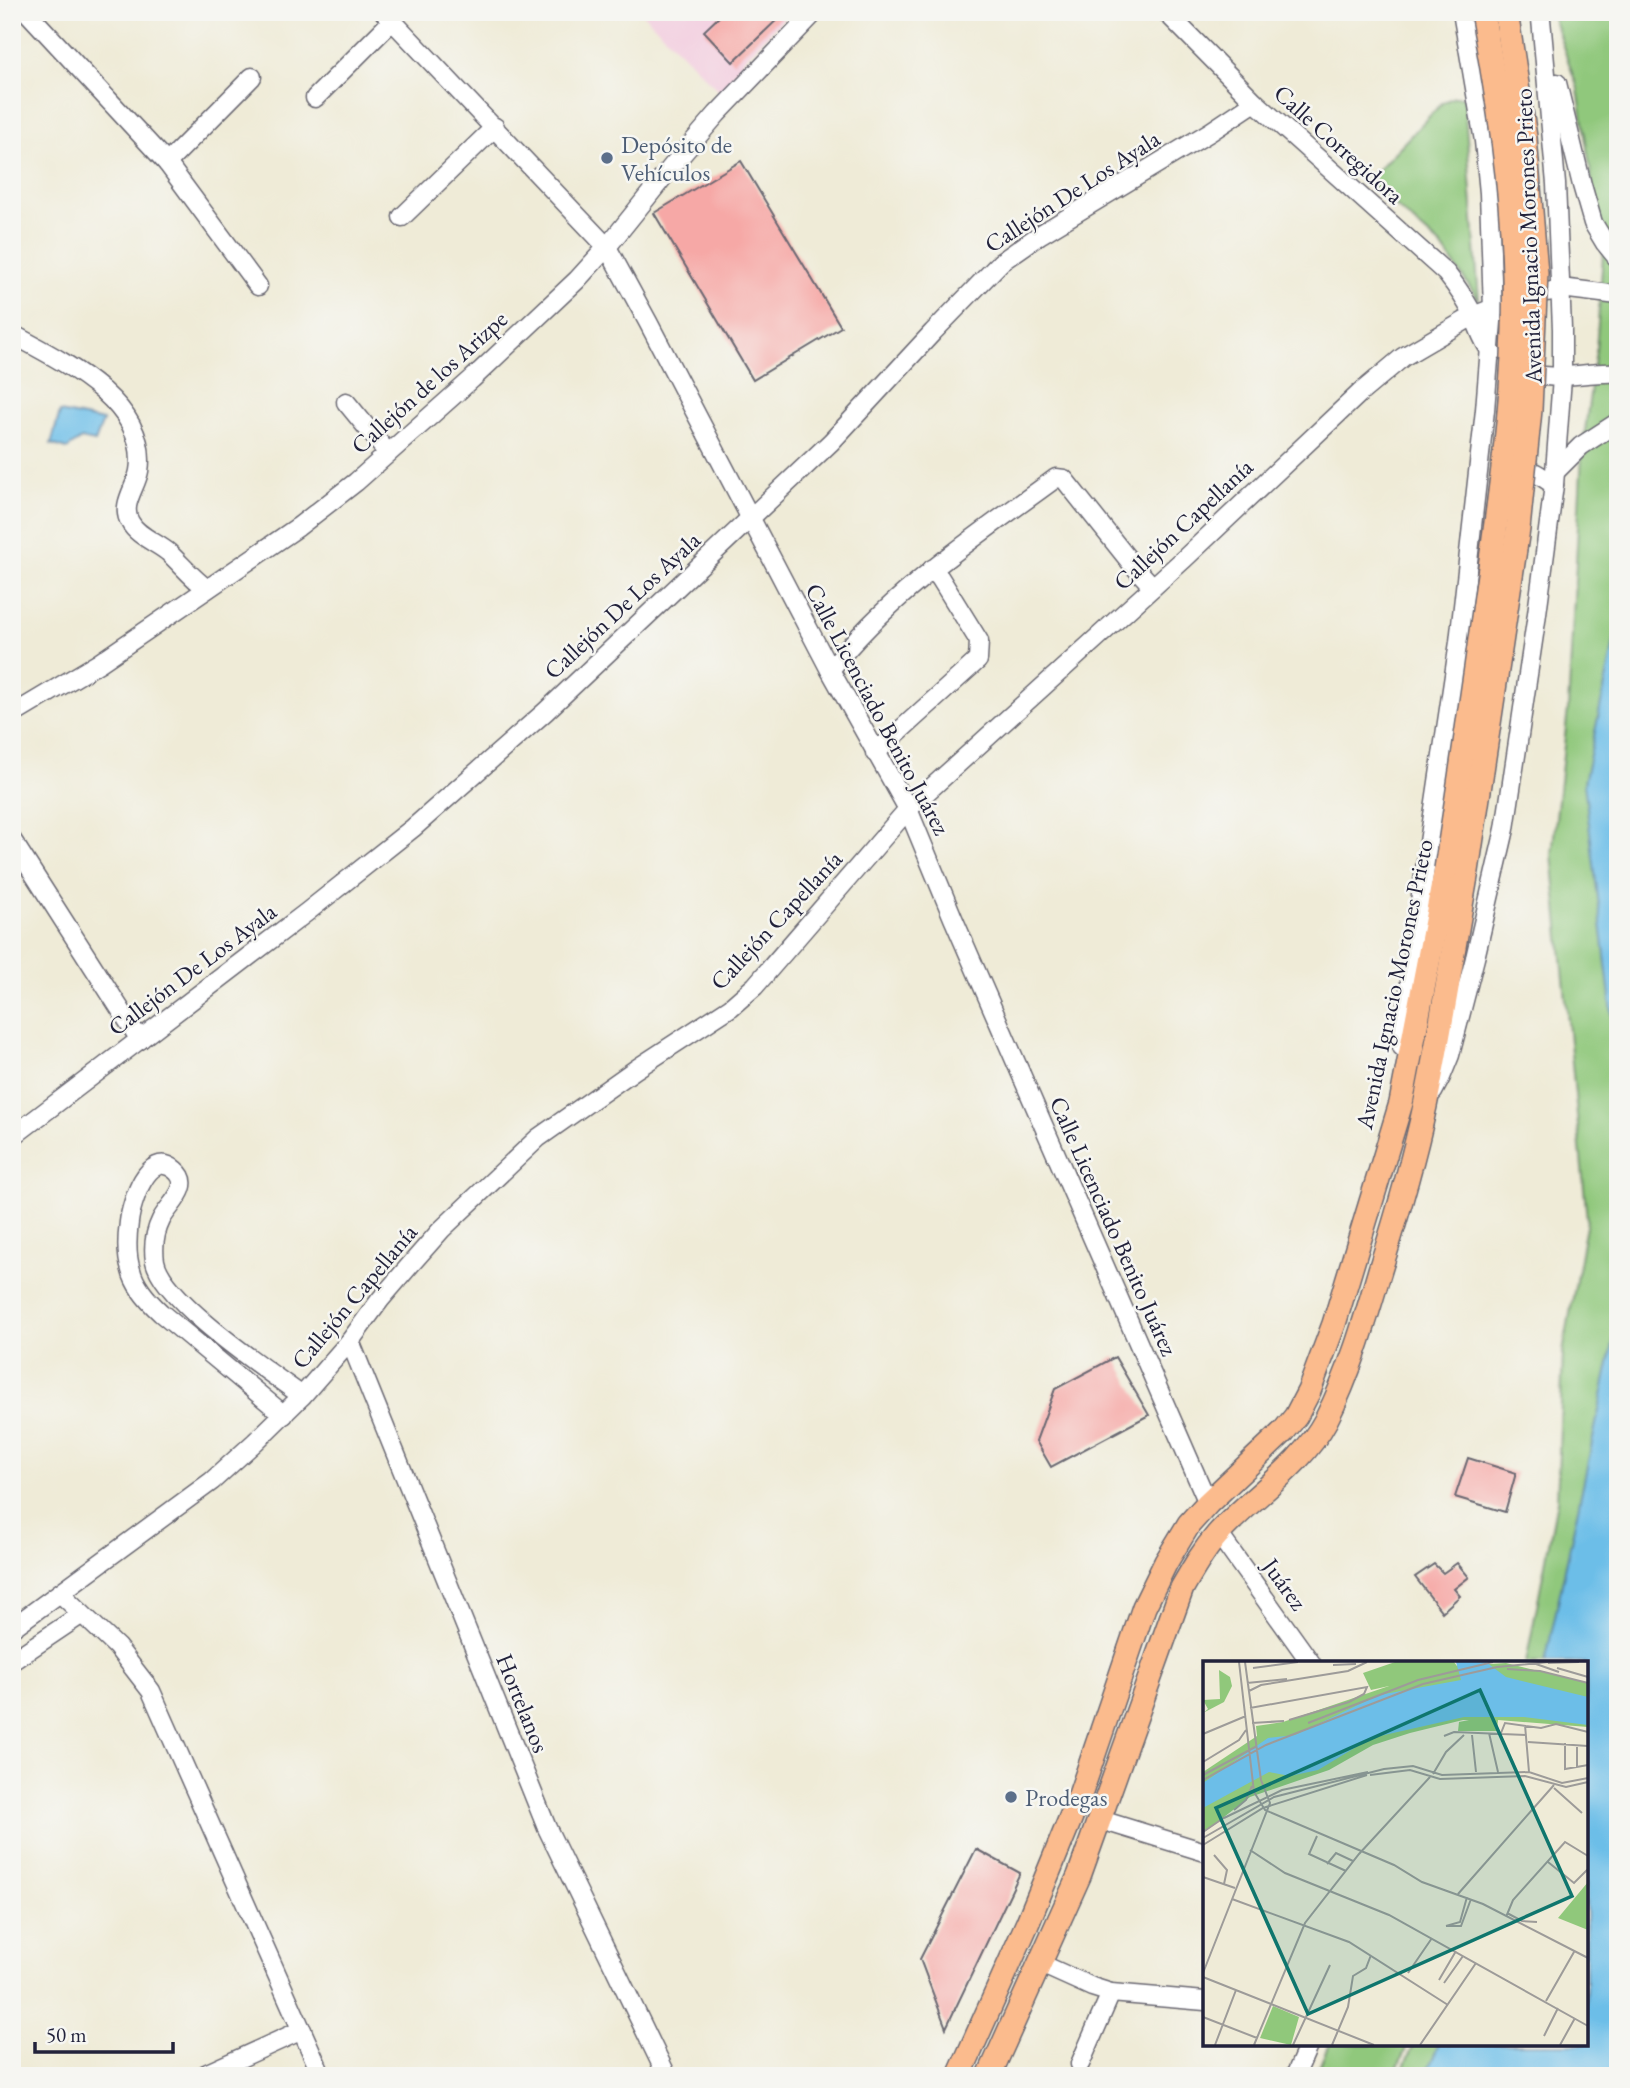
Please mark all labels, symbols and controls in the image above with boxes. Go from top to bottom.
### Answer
street label: Calle Corregidora [1267,77,1411,211]
street label: Avenida Ignacio Morones Prieto [1507,87,1549,385]
street label: Callejón De Los Ayala [978,122,1166,259]
place label: Depósito de Vehículos [621,129,732,188]
marker: Depósito de Vehículos [599,150,615,166]
street label: Callejón de los Arizpe [344,304,514,460]
street label: Callejón Capellanía [1107,451,1260,597]
street label: Callejón De Los Ayala [537,524,707,686]
street label: Calle Licenciado Benito Juárez [798,578,958,840]
street label: Avenida Ignacio Morones Prieto [1348,836,1440,1133]
street label: Callejón Capellanía [703,843,849,996]
street label: Callejón De Los Ayala [102,895,283,1042]
street label: Calle Licenciado Benito Juárez [1043,1092,1185,1360]
street label: Callejón Capellanía [284,1217,424,1375]
street label: Juárez [1255,1550,1314,1616]
street label: Hortelanos [489,1649,557,1757]
inset map [1203,1661,1588,2046]
place label: Prodegas [1025,1782,1107,1813]
marker: Prodegas [1003,1789,1019,1805]
scale bar [35,2011,173,2055]
text: 50 m [46,2021,87,2048]

